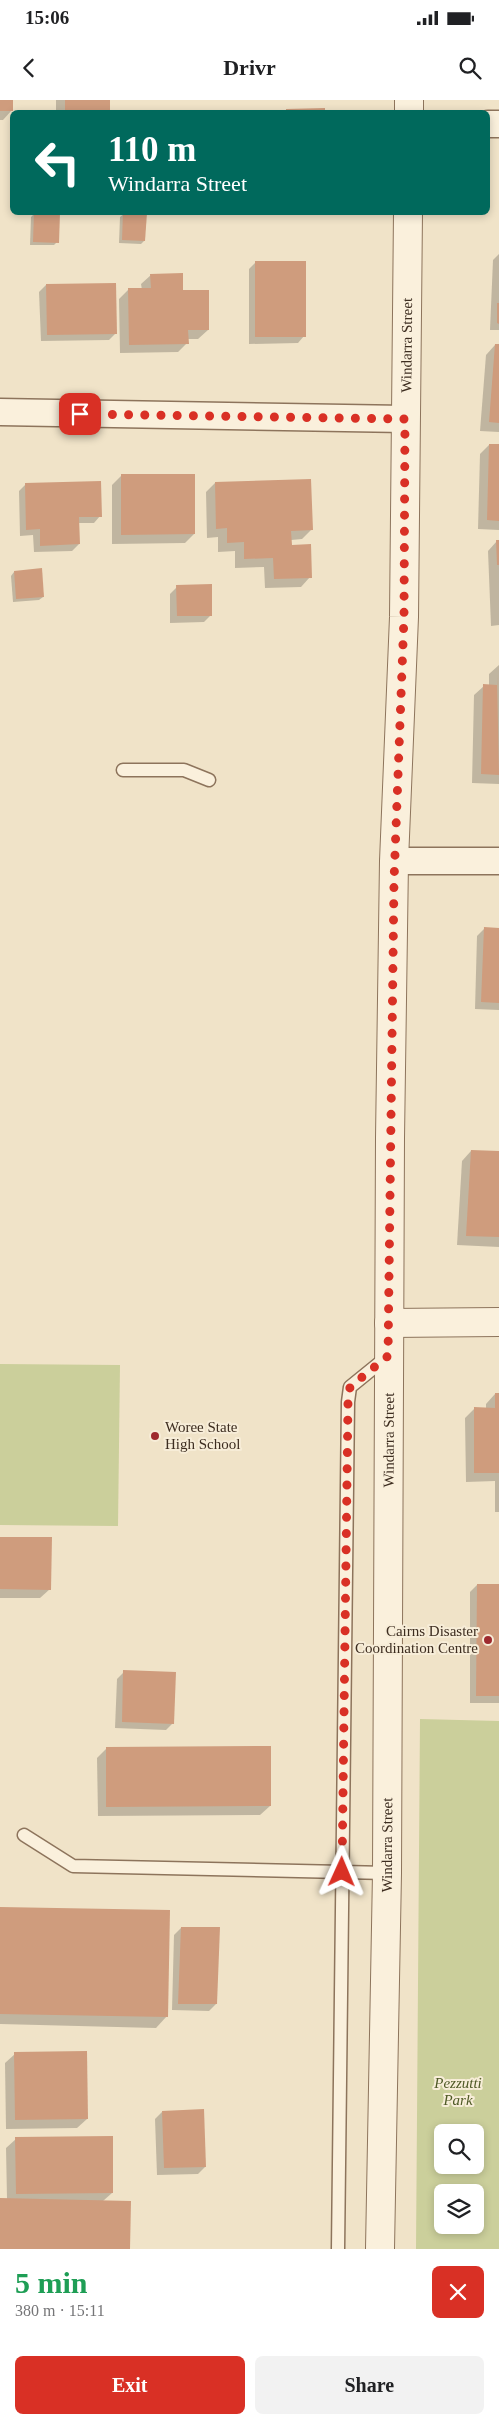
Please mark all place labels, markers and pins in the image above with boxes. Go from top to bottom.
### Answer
pin [59,393,101,435]
place label: Woree State High School [165,1419,240,1452]
marker: Woree State High School [149,1430,161,1442]
place label: Cairns Disaster Coordination Centre [355,1623,478,1656]
marker: Cairns Disaster Coordination Centre [482,1634,494,1646]

